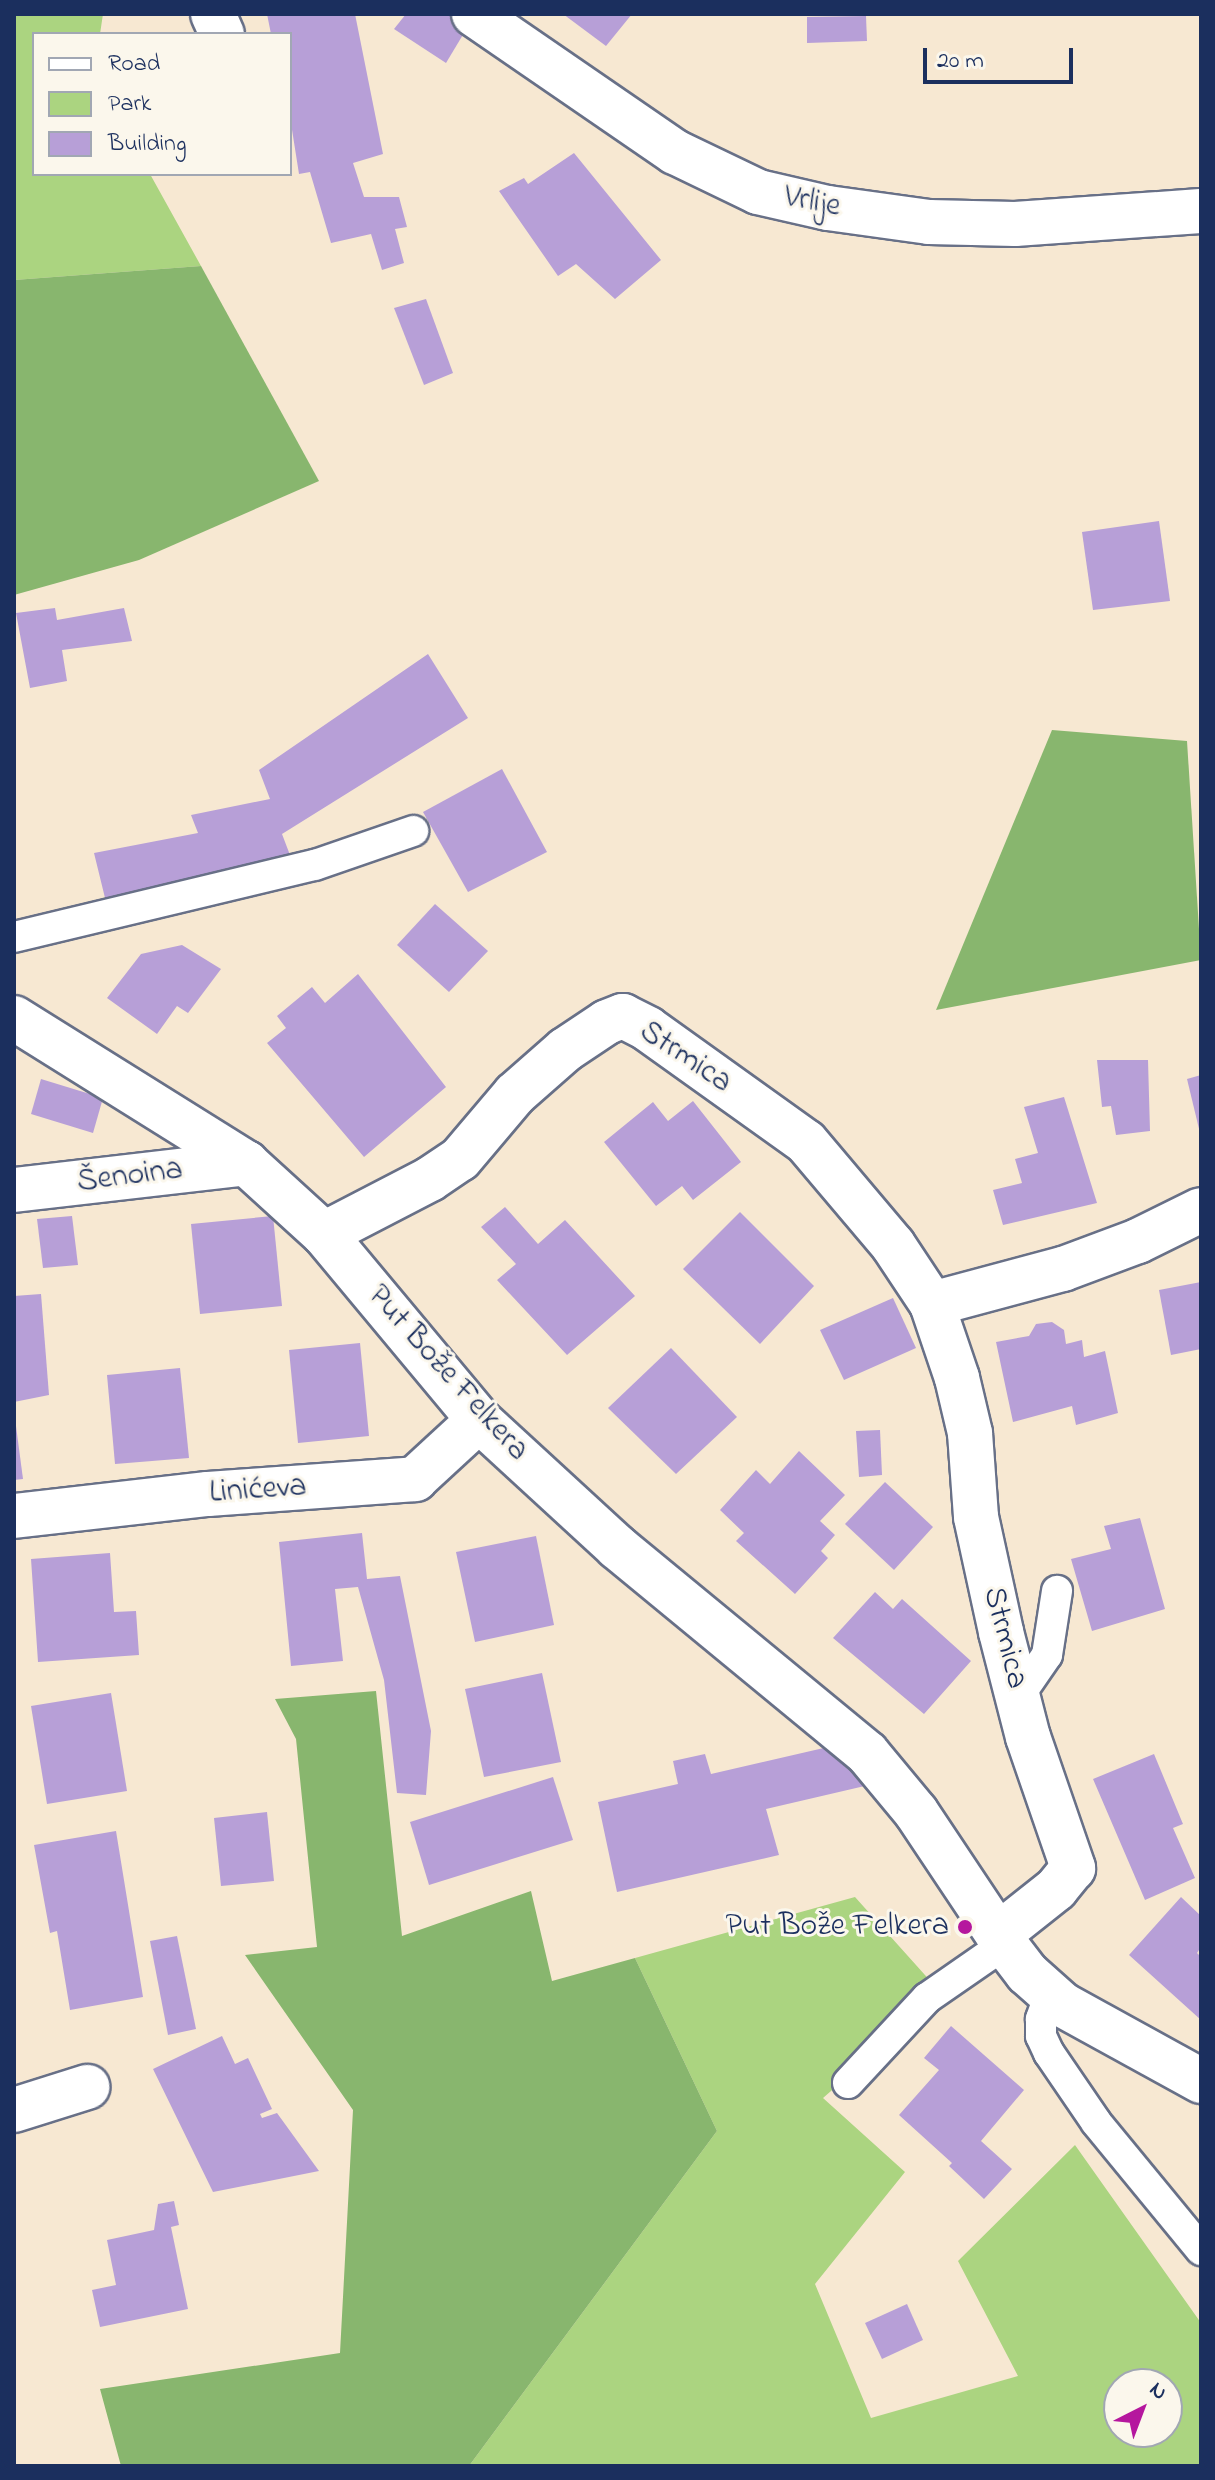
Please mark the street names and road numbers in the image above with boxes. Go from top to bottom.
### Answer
street label: Vrlije [780,179,844,227]
street label: Strmica [631,1013,739,1103]
street label: Šenoina [75,1151,185,1203]
street label: Put Bože Felkera [358,1278,536,1470]
street label: Linićeva [208,1468,308,1514]
street label: Strmica [973,1583,1035,1693]

